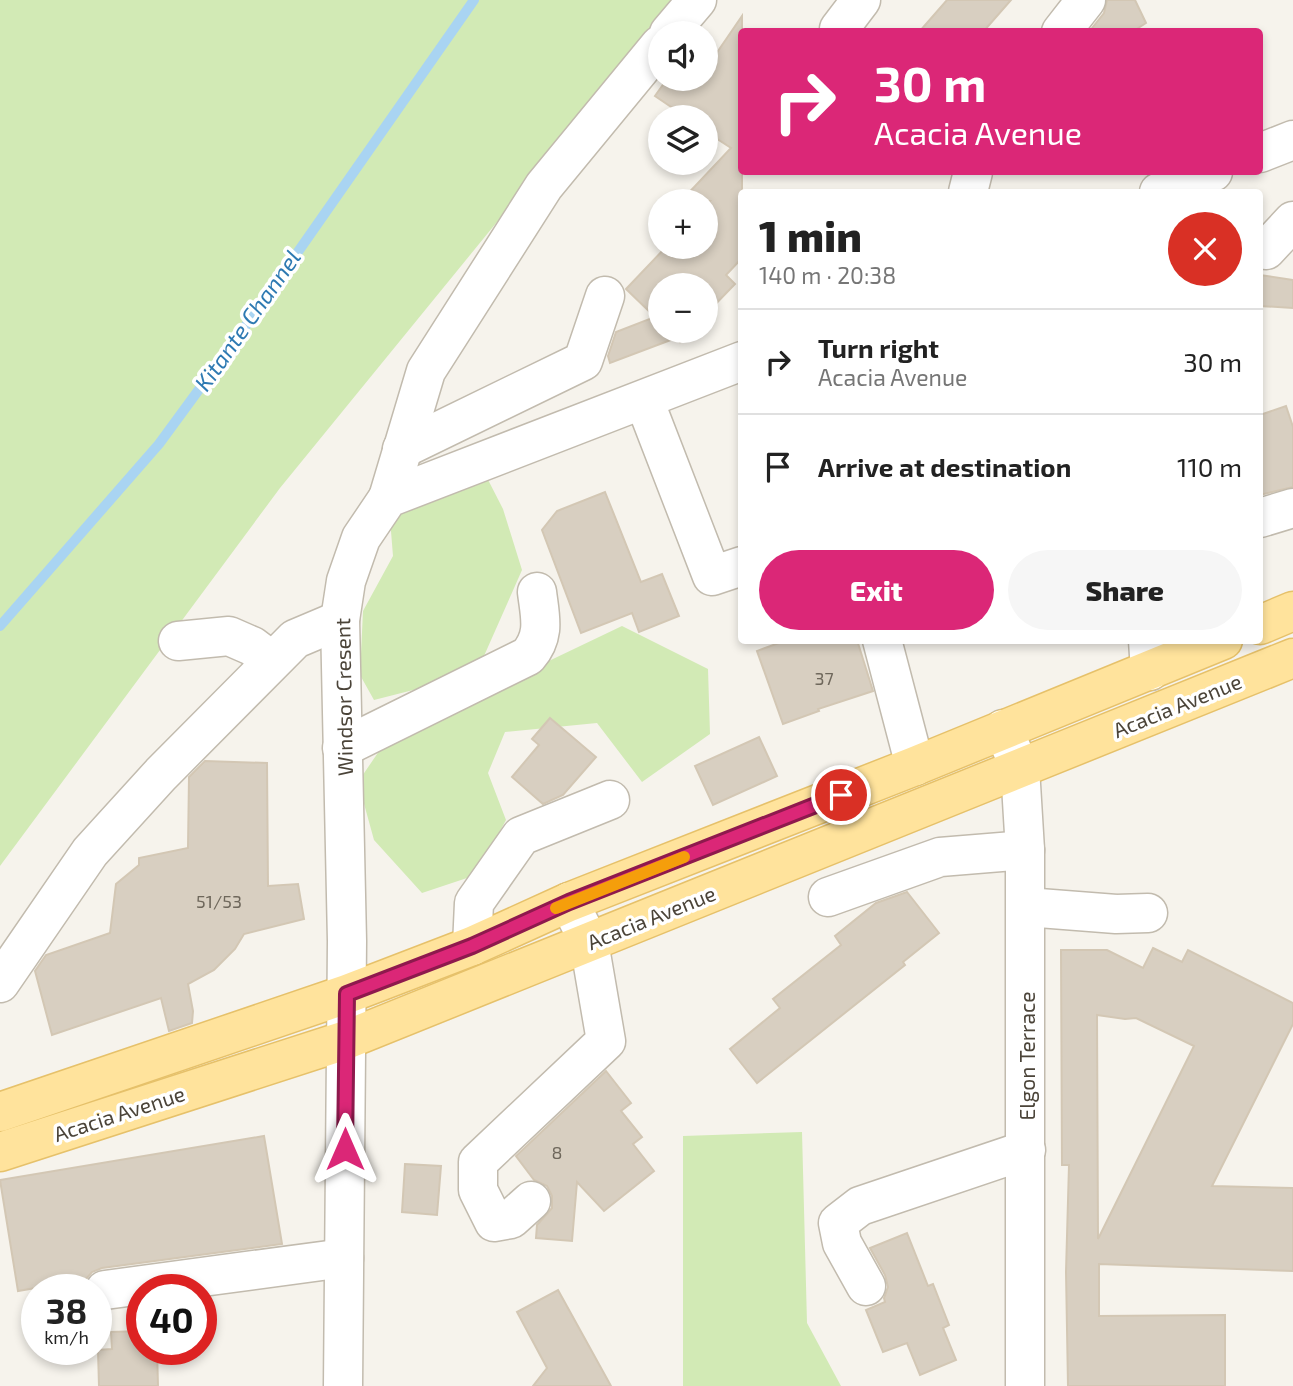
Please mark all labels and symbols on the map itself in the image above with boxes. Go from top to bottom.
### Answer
water label: Kitante Channel [188,244,306,396]
street label: Windsor Cresent [329,618,357,776]
house number: 37 [814,667,834,689]
street label: Acacia Avenue [1109,668,1245,742]
pin [811,765,871,825]
street label: Acacia Avenue [583,880,719,954]
house number: 51/53 [196,890,242,912]
street label: Elgon Terrace [1014,992,1039,1120]
street label: Acacia Avenue [50,1080,188,1146]
position arrow [308,1112,382,1186]
house number: 8 [552,1141,562,1163]
speed limit sign: 40 [126,1274,217,1365]

